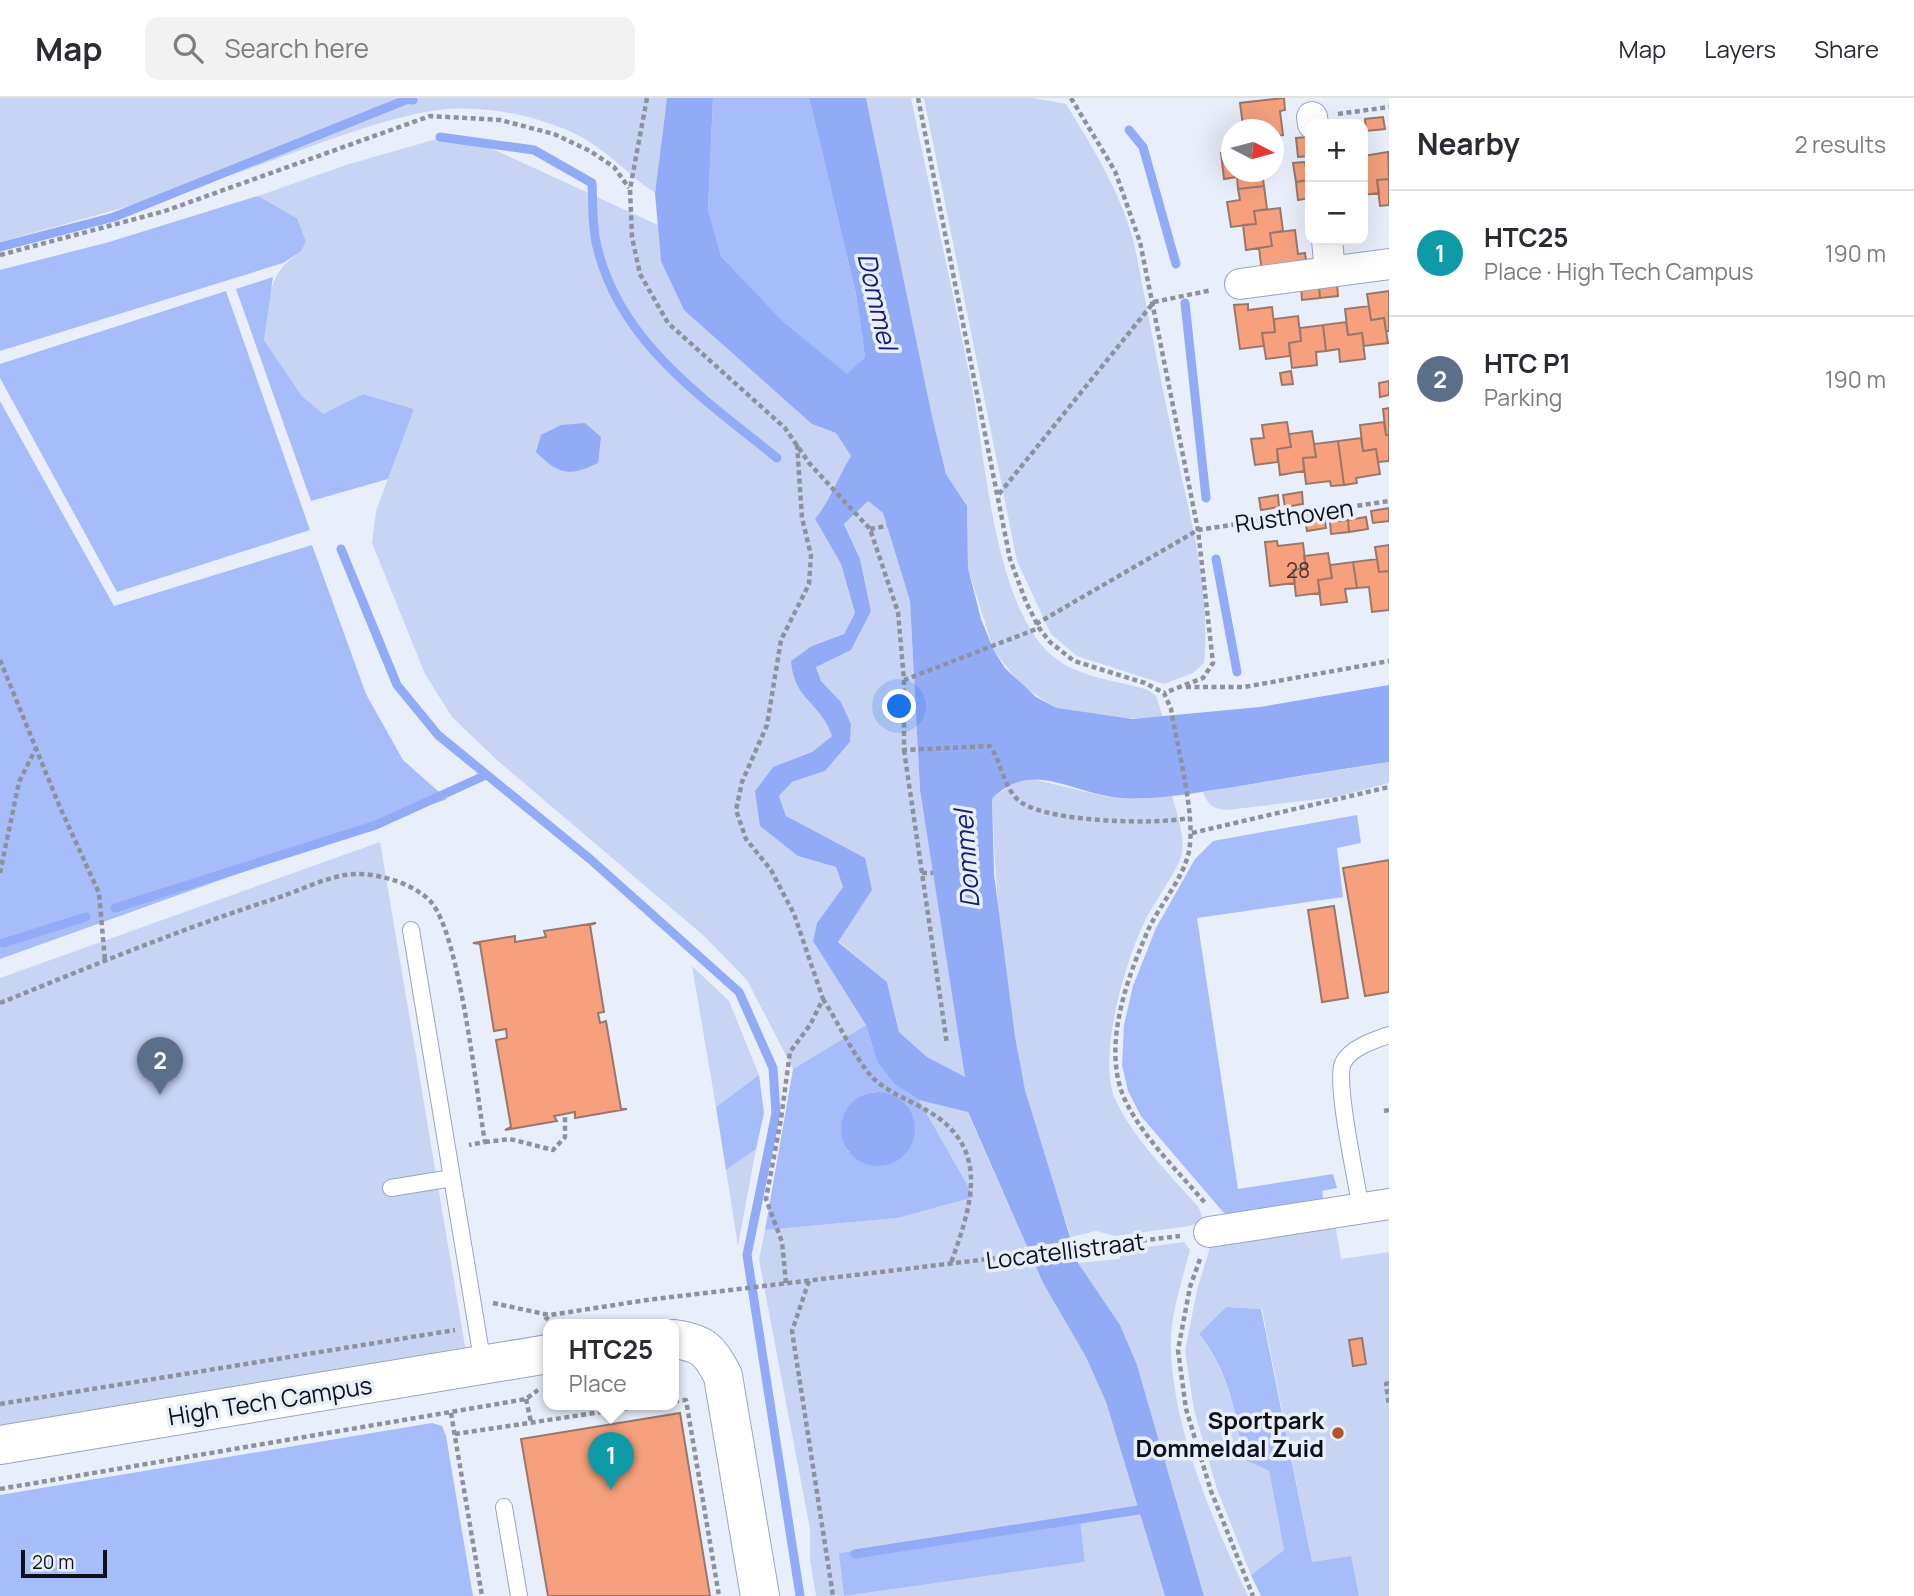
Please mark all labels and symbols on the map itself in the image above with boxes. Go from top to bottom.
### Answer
north arrow [1221,119,1284,182]
water label: Dommel [849,249,907,356]
street label: Rusthoven [1233,490,1355,540]
house number: 28 [1286,556,1310,584]
your location [882,689,916,723]
water label: Dommel [944,806,987,909]
pin: 2 [137,1037,183,1095]
street label: Locatellistraat [984,1224,1146,1276]
street label: High Tech Campus [166,1368,374,1432]
place label: Sportpark Dommeldal Zuid [1136,1403,1325,1464]
marker: Sportpark Dommeldal Zuid [1330,1425,1346,1441]
pin: 1 [588,1432,634,1490]
scale bar [21,1547,107,1579]

